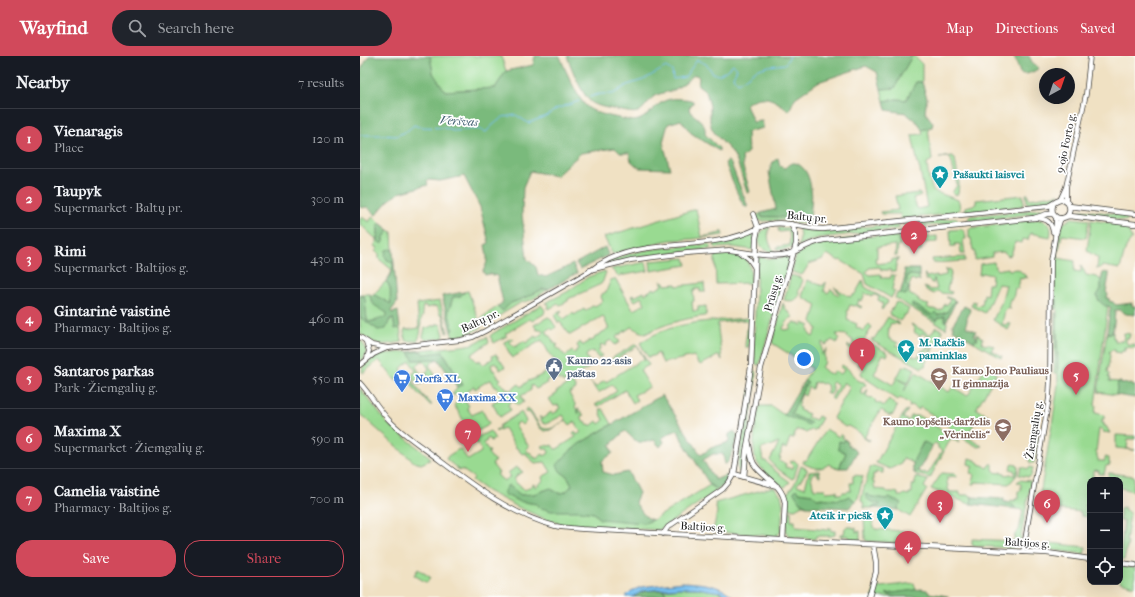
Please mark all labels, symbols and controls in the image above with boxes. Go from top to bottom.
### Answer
search box [112,10,392,46]
text: Wayfind [20,17,88,39]
icon: search [126,17,148,39]
text: Search here [158,19,234,37]
text: Map [946,20,973,37]
text: Directions [995,20,1058,37]
text: Saved [1080,20,1115,37]
north arrow [1039,68,1075,104]
text: Nearby [16,72,70,92]
text: 7 results [298,75,344,90]
street label: 9-ojo Forto g. [1053,112,1079,174]
water label: Veršvas [440,113,479,129]
text: Vienaragis [54,122,123,140]
text: 1 [27,131,31,146]
text: 120 m [312,131,344,146]
text: Place [54,140,84,155]
place icon: Pašaukti laisvei [930,164,950,189]
place label: Pašaukti laisvei [953,168,1025,181]
text: Taupyk [54,182,102,200]
text: 2 [26,191,32,206]
text: 300 m [311,191,344,206]
text: Supermarket · Baltų pr. [54,200,182,215]
street label: Baltų pr. [786,208,828,226]
pin: 2 [901,221,927,254]
text: Rimi [54,242,86,260]
text: 3 [26,251,32,266]
text: 430 m [310,251,344,266]
text: Supermarket · Baltijos g. [54,260,188,275]
street label: Prūsų g. [761,273,785,313]
text: Gintarinė vaistinė [54,302,170,320]
street label: Baltų pr. [459,307,501,335]
text: 4 [25,311,33,326]
text: 460 m [309,311,344,326]
text: Pharmacy · Baltijos g. [54,320,172,335]
place label: M. Račkis paminklas [918,336,967,362]
pin: 1 [849,338,875,371]
place icon: M. Račkis paminklas [896,338,916,363]
your location [794,349,814,369]
place label: Kauno 22-asis paštas [566,354,631,380]
public building icon: Kauno 22-asis paštas [544,356,564,381]
text: Santaros parkas [54,362,154,380]
pin: 5 [1063,362,1089,395]
place label: Kauno Jono Pauliaus II gimnazija [952,364,1049,390]
school or university icon: Kauno Jono Pauliaus II gimnazija [929,366,949,391]
supermarket icon: Norfa XL [392,368,412,393]
text: 5 [26,371,32,386]
text: 550 m [312,371,344,386]
place label: Norfa XL [415,372,460,385]
text: Park · Žiemgalių g. [54,380,158,395]
supermarket icon: Maxima XX [435,387,455,412]
place label: Maxima XX [457,391,517,404]
street label: Žiemgalių g. [1023,400,1045,460]
place label: Kauno lopšelis-darželis „Vėrinėlis“ [883,415,991,441]
school or university icon: Kauno lopšelis-darželis „Vėrinėlis“ [993,417,1013,442]
pin: 7 [455,419,481,452]
text: Maxima X [54,422,121,440]
text: 6 [25,431,33,446]
text: 590 m [311,431,344,446]
text: Supermarket · Žiemgalių g. [54,440,205,455]
map controls [1087,477,1123,585]
button: + [1087,477,1123,513]
text: Camelia vaistinė [54,482,160,500]
pin: 3 [927,490,953,523]
pin: 6 [1034,490,1060,523]
text: 7 [26,491,32,506]
text: 700 m [310,491,344,506]
text: Pharmacy · Baltijos g. [54,500,172,515]
place icon: Ateik ir piešk [875,505,895,530]
place label: Ateik ir piešk [809,509,872,522]
button: − [1087,513,1123,549]
street label: Baltijos g. [680,519,726,535]
pin: 4 [895,531,921,564]
street label: Baltijos g. [1004,535,1050,551]
button: Save [16,540,176,577]
button: Share [184,540,344,577]
button: locate [1087,549,1123,585]

